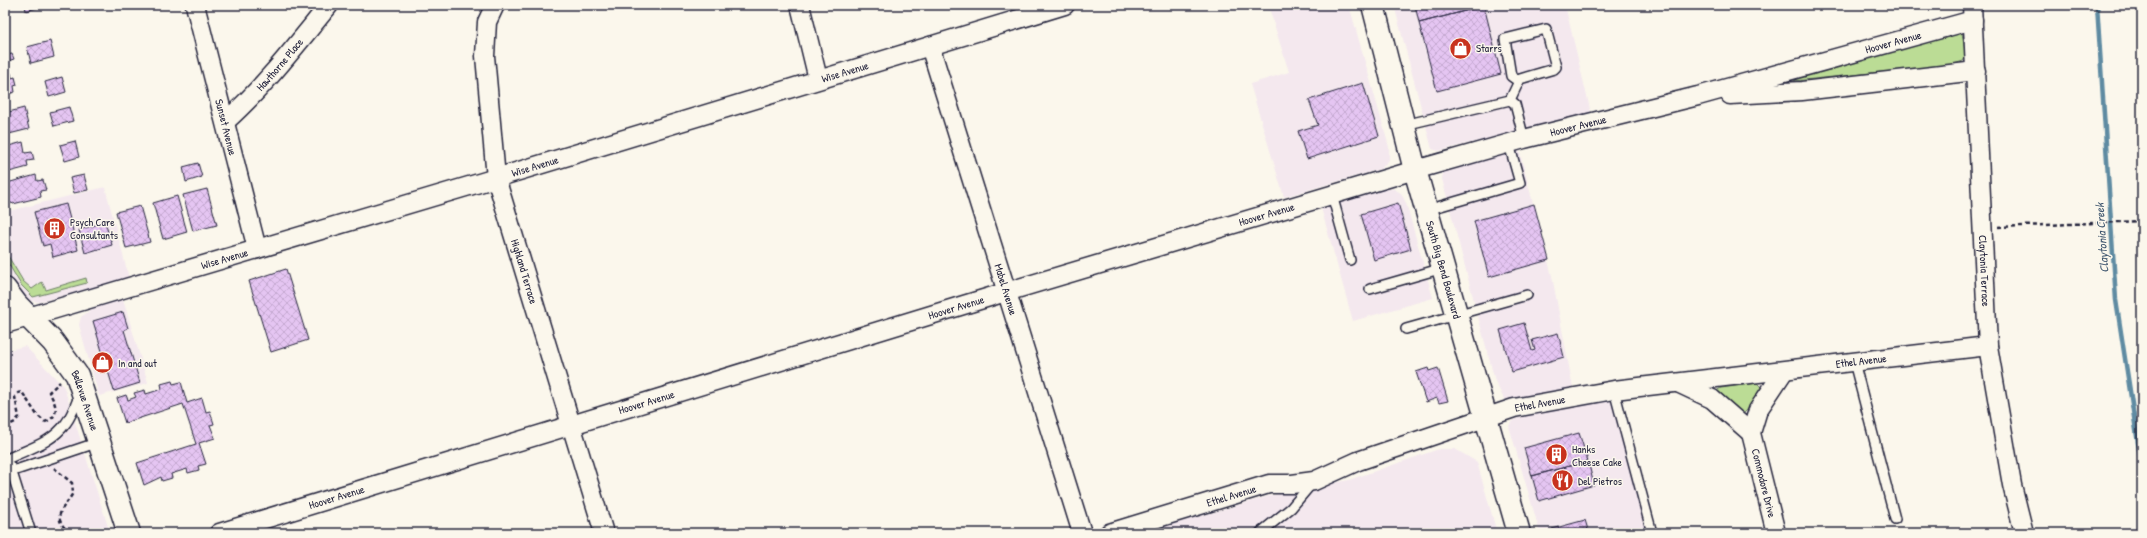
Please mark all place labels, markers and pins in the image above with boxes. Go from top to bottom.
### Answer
shop icon: Starrs [1447,35,1473,61]
place label: Starrs [1476,41,1502,55]
building icon: Psych Care Consultants [42,215,68,241]
place label: Psych Care Consultants [70,215,118,242]
shop icon: In and out [90,350,116,376]
place label: In and out [118,356,157,370]
building icon: Hanks Cheese Cake [1543,442,1569,468]
place label: Hanks Cheese Cake [1572,442,1622,469]
restaurant icon: Del Pietros [1550,468,1576,494]
place label: Del Pietros [1578,474,1622,488]

